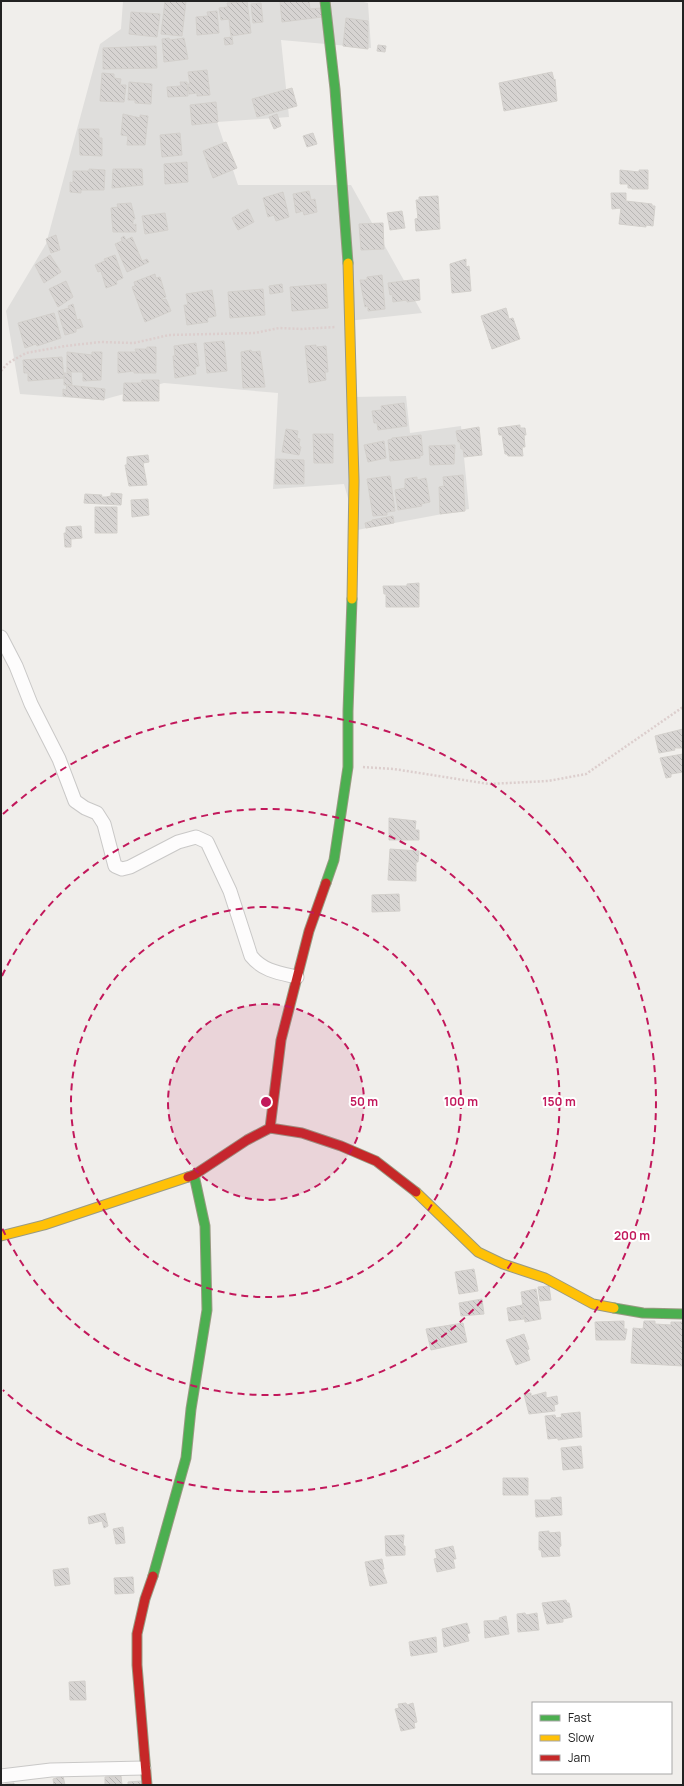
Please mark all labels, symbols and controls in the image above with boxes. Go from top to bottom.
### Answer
text: 50 m [350,1093,378,1110]
text: 100 m [444,1093,478,1110]
text: 150 m [542,1093,576,1110]
centre of rings [259,1095,273,1109]
text: 200 m [614,1227,650,1244]
legend [532,1702,672,1774]
text: Fast [568,1709,592,1726]
text: Slow [568,1729,594,1746]
text: Jam [568,1749,590,1766]

